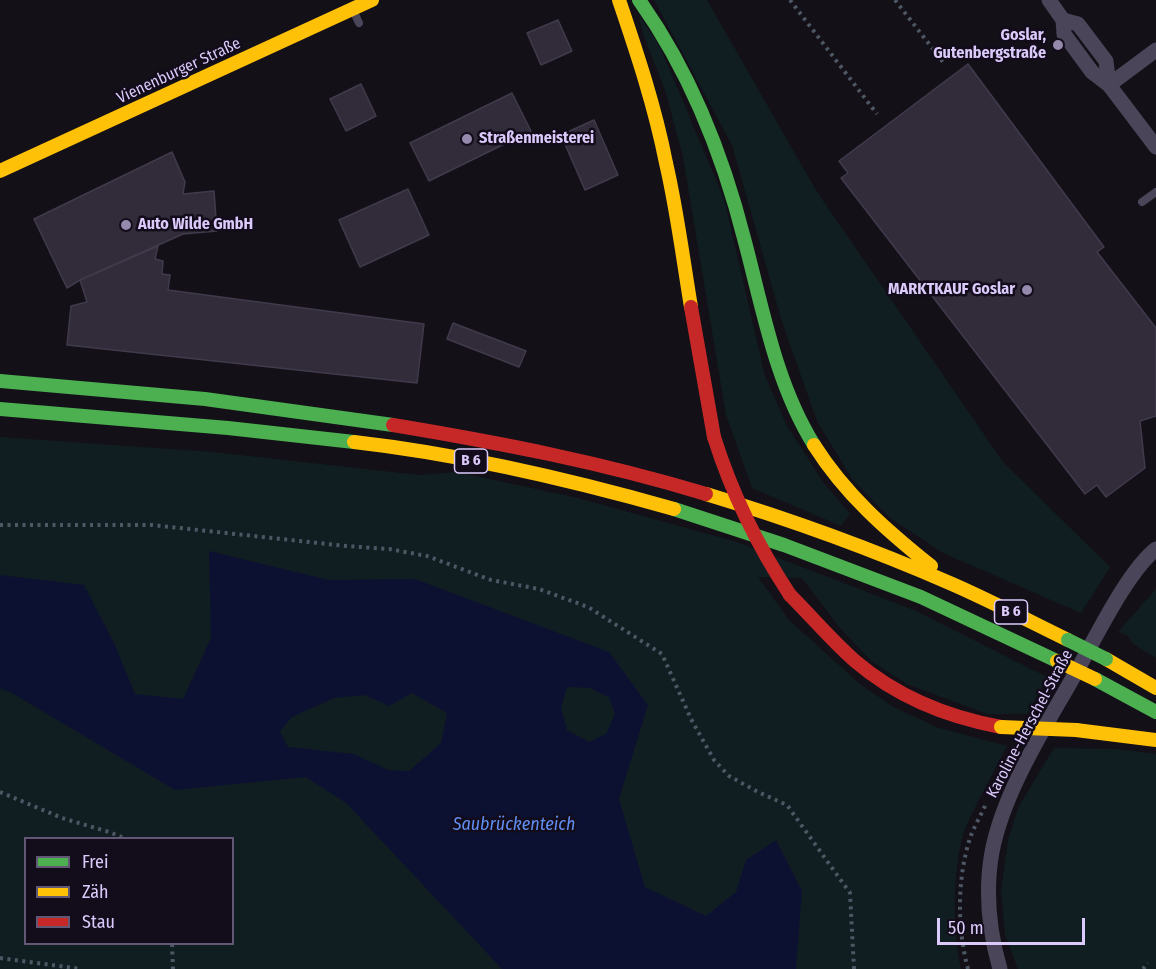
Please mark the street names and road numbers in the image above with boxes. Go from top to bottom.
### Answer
street label: Vienenburger Straße [114,34,244,108]
road number: B 6 [454,449,488,473]
road number: B 6 [994,600,1028,624]
street label: Karoline-Herschel-Straße [983,647,1077,801]

